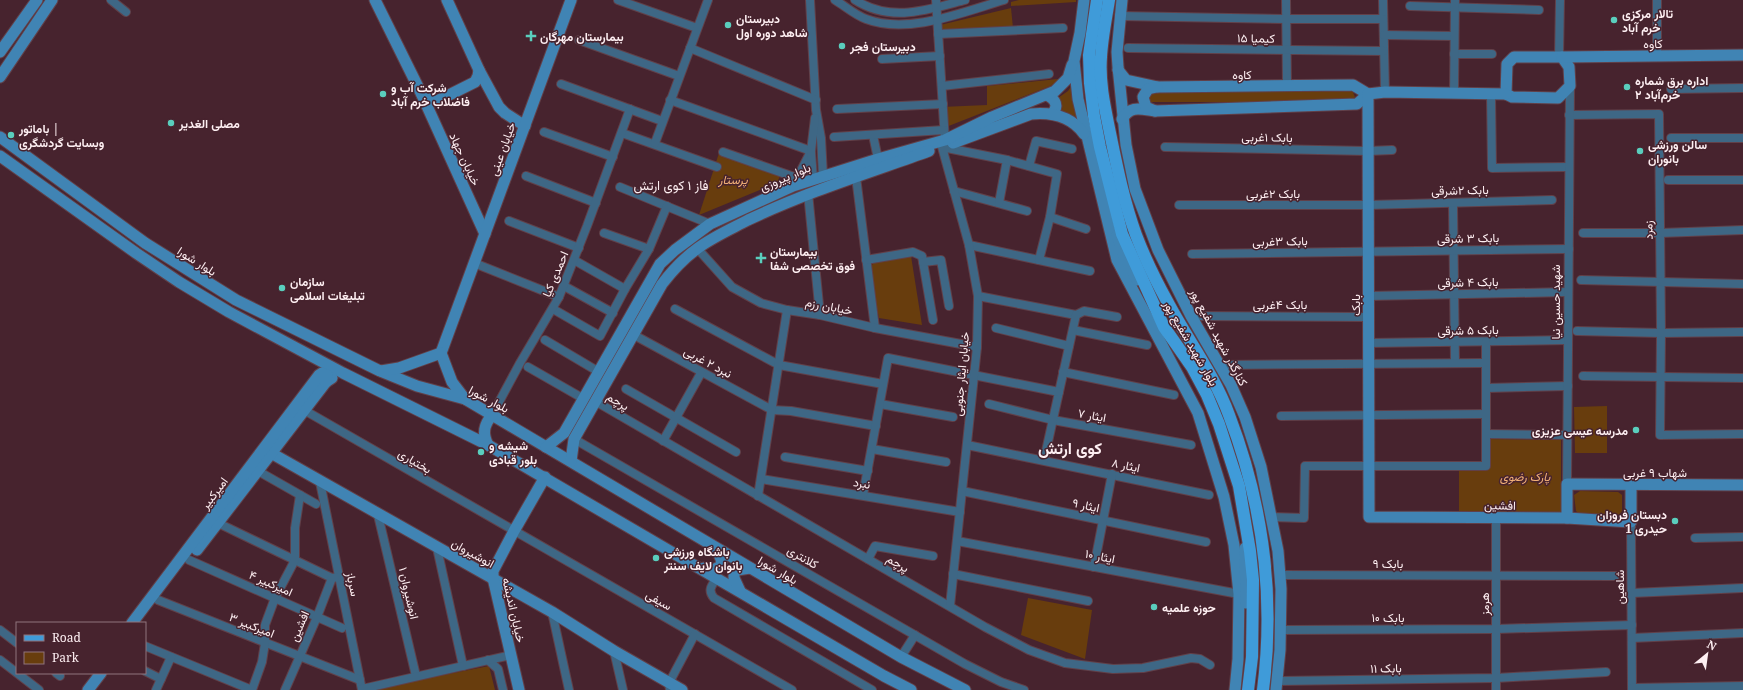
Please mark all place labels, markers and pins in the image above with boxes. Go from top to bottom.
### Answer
place label: تالار مرکزی خرم آباد [1622,5,1673,36]
place label: دبیرستان شاهد دوره اول [736,10,808,41]
marker: تالار مرکزی خرم آباد [1609,15,1619,25]
marker: دبیرستان شاهد دوره اول [723,20,733,30]
place label: بیمارستان مهرگان [540,28,624,45]
marker: بیمارستان مهرگان [525,30,537,42]
place label: دبیرستان فجر [849,38,916,55]
marker: دبیرستان فجر [837,41,847,51]
place label: اداره برق شماره ۲ خرم‌آباد [1635,72,1708,103]
place label: شرکت آب و فاضلاب خرم آباد [391,79,470,110]
marker: اداره برق شماره ۲ خرم‌آباد [1622,82,1632,92]
marker: شرکت آب و فاضلاب خرم آباد [378,89,388,99]
place label: مصلی الغدیر [178,115,240,132]
marker: مصلی الغدیر [166,118,176,128]
place label: باماتور | وبسایت گردشگری [18,120,105,151]
marker: باماتور | وبسایت گردشگری [6,130,16,140]
place label: سالن ورزشی بانوران [1648,136,1707,167]
marker: سالن ورزشی بانوران [1635,146,1645,156]
place label: بیمارستان فوق تخصصی شفا [770,243,856,274]
marker: بیمارستان فوق تخصصی شفا [755,252,767,264]
place label: سازمان تبلیغات اسلامی [290,273,365,304]
marker: سازمان تبلیغات اسلامی [277,283,287,293]
place label: مدرسه عیسی عزیزی [1532,422,1628,439]
marker: مدرسه عیسی عزیزی [1631,425,1641,435]
place label: شیشه و بلور قبادی [489,437,537,468]
marker: شیشه و بلور قبادی [476,447,486,457]
place label: دبستان فروزان حیدری 1 [1597,506,1667,537]
marker: دبستان فروزان حیدری 1 [1670,516,1680,526]
place label: باشگاه ورزشی بانوان لایف سنتر [663,543,743,574]
marker: باشگاه ورزشی بانوان لایف سنتر [651,553,661,563]
place label: حوزه علمیه [1162,599,1216,616]
marker: حوزه علمیه [1149,602,1159,612]

